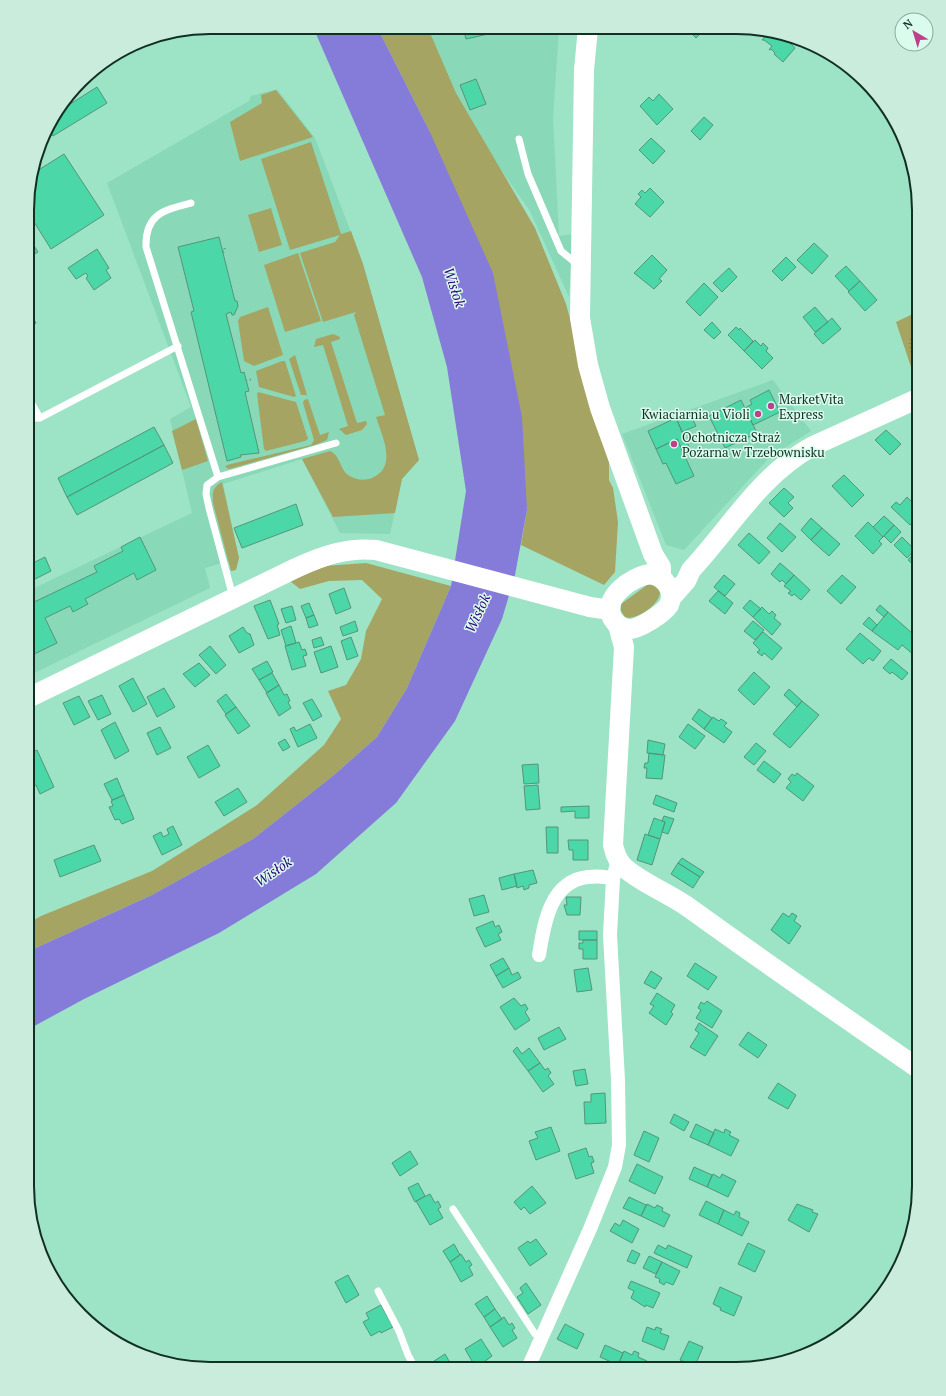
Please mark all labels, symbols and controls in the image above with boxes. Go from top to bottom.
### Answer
north arrow [894,12,934,52]
text: N [900,16,916,32]
water label: Wisłok [440,265,470,310]
place label: MarketVita Express [779,390,844,423]
marker: MarketVita Express [766,401,776,411]
place label: Kwiaciarnia u Violi [641,405,750,423]
marker: Kwiaciarnia u Violi [753,409,763,419]
place label: Ochotnicza Straż Pożarna w Trzebownisku [682,428,825,461]
marker: Ochotnicza Straż Pożarna w Trzebownisku [669,439,679,449]
water label: Wisłok [460,590,494,635]
water label: Wisłok [251,852,295,890]

